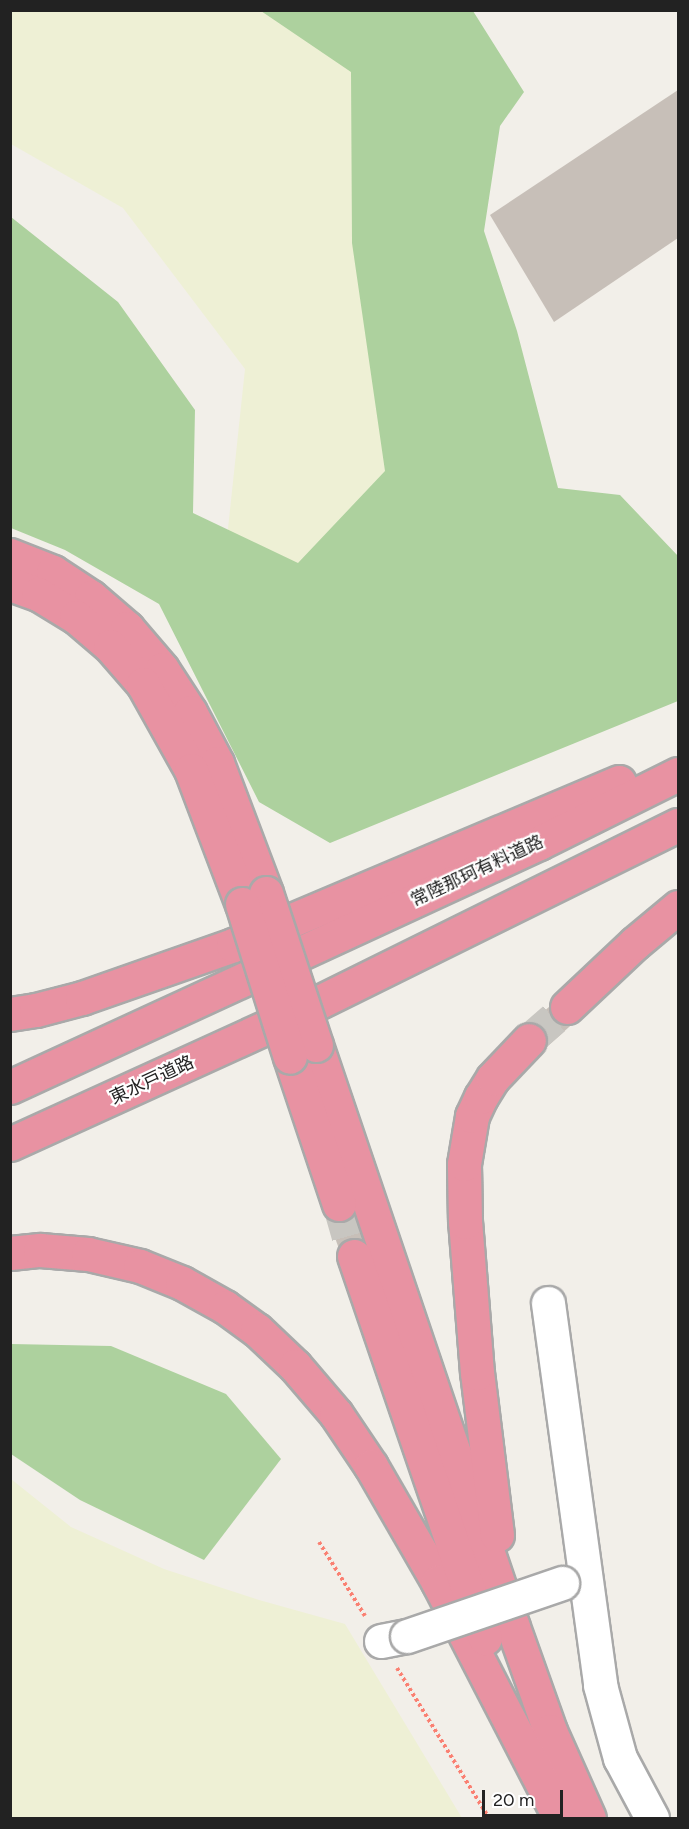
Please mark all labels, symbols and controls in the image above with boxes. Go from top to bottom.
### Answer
street label: 常陸那珂有料道路 [407,831,547,911]
street label: 東水戸道路 [107,1051,197,1109]
scale bar [485,1778,566,1816]
text: 20 m [493,1789,534,1811]

